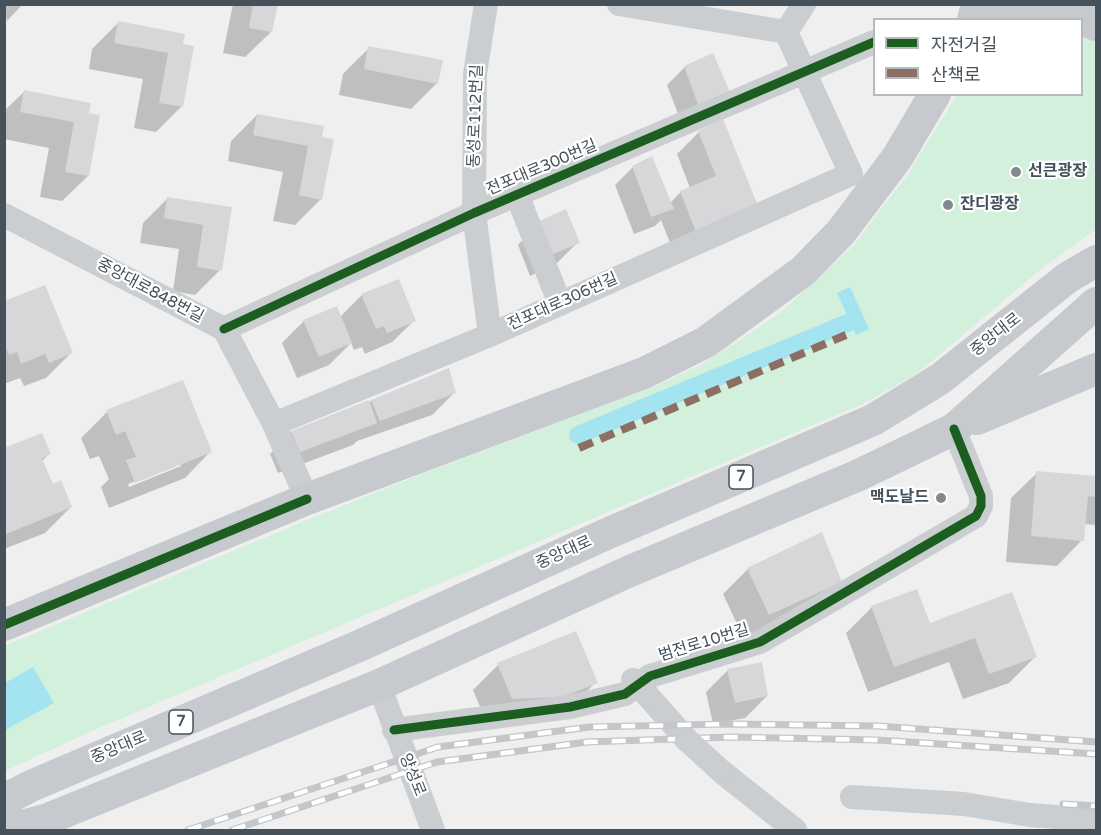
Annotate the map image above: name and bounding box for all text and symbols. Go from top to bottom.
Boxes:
legend [873,18,1083,96]
text: 자전거길 [931,34,997,56]
street label: 동성로112번길 [465,64,487,168]
text: 산책로 [931,64,981,86]
street label: 전포대로300번길 [484,136,600,200]
place label: 선큰광장 [1028,162,1087,182]
marker: 선큰광장 [1009,165,1023,179]
place label: 잔디광장 [960,195,1019,215]
marker: 잔디광장 [941,198,955,212]
street label: 중앙대로848번길 [93,255,207,327]
street label: 전포대로306번길 [505,269,621,335]
street label: 중앙대로 [967,309,1025,361]
road number: 7 [729,465,753,489]
place label: 맥도날드 [870,488,929,508]
marker: 맥도날드 [934,491,948,505]
street label: 중앙대로 [533,532,595,574]
street label: 범전로10번길 [656,620,752,666]
road number: 7 [169,710,193,734]
street label: 중앙대로 [88,728,150,768]
street label: 양성로 [395,751,429,799]

